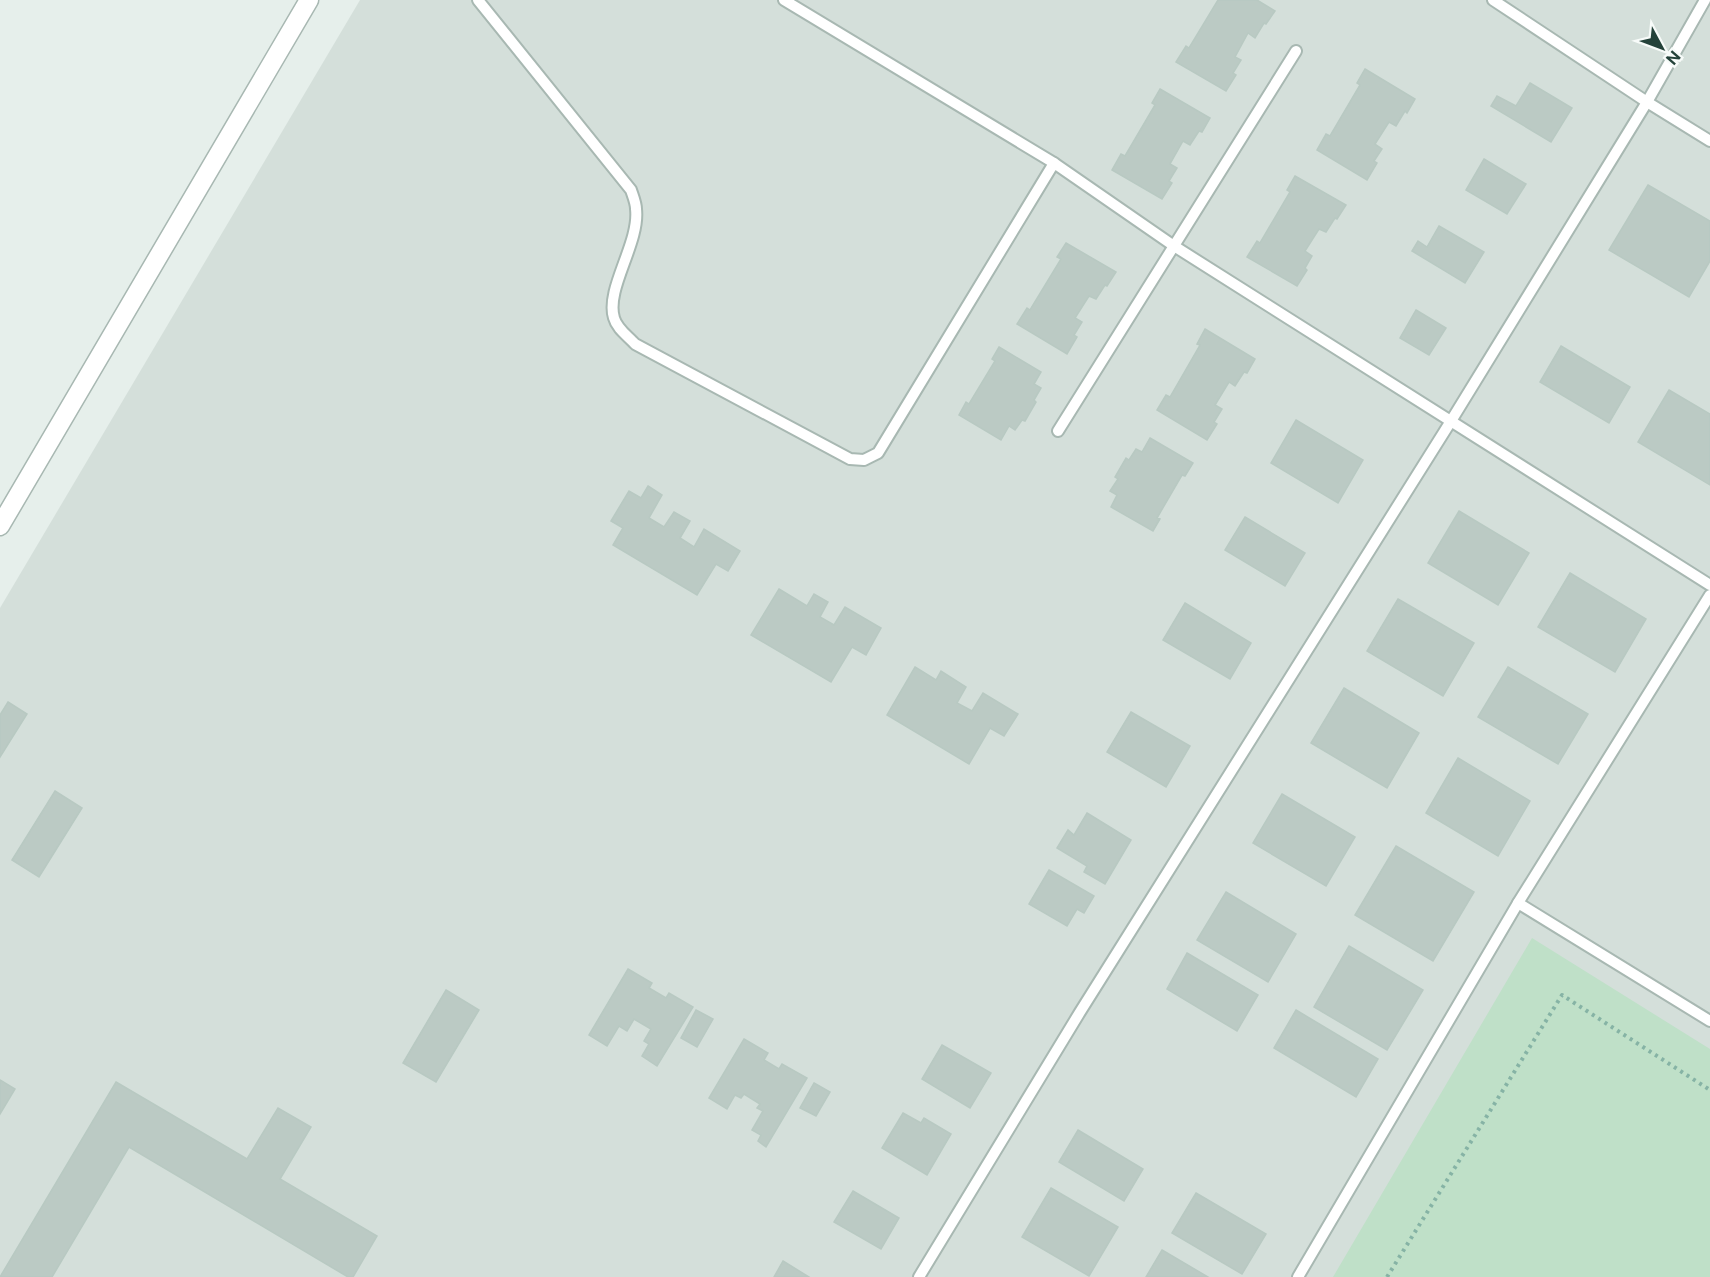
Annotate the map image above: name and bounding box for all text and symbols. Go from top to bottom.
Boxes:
north arrow [1632,18,1692,78]
text: N [1662,47,1684,68]

